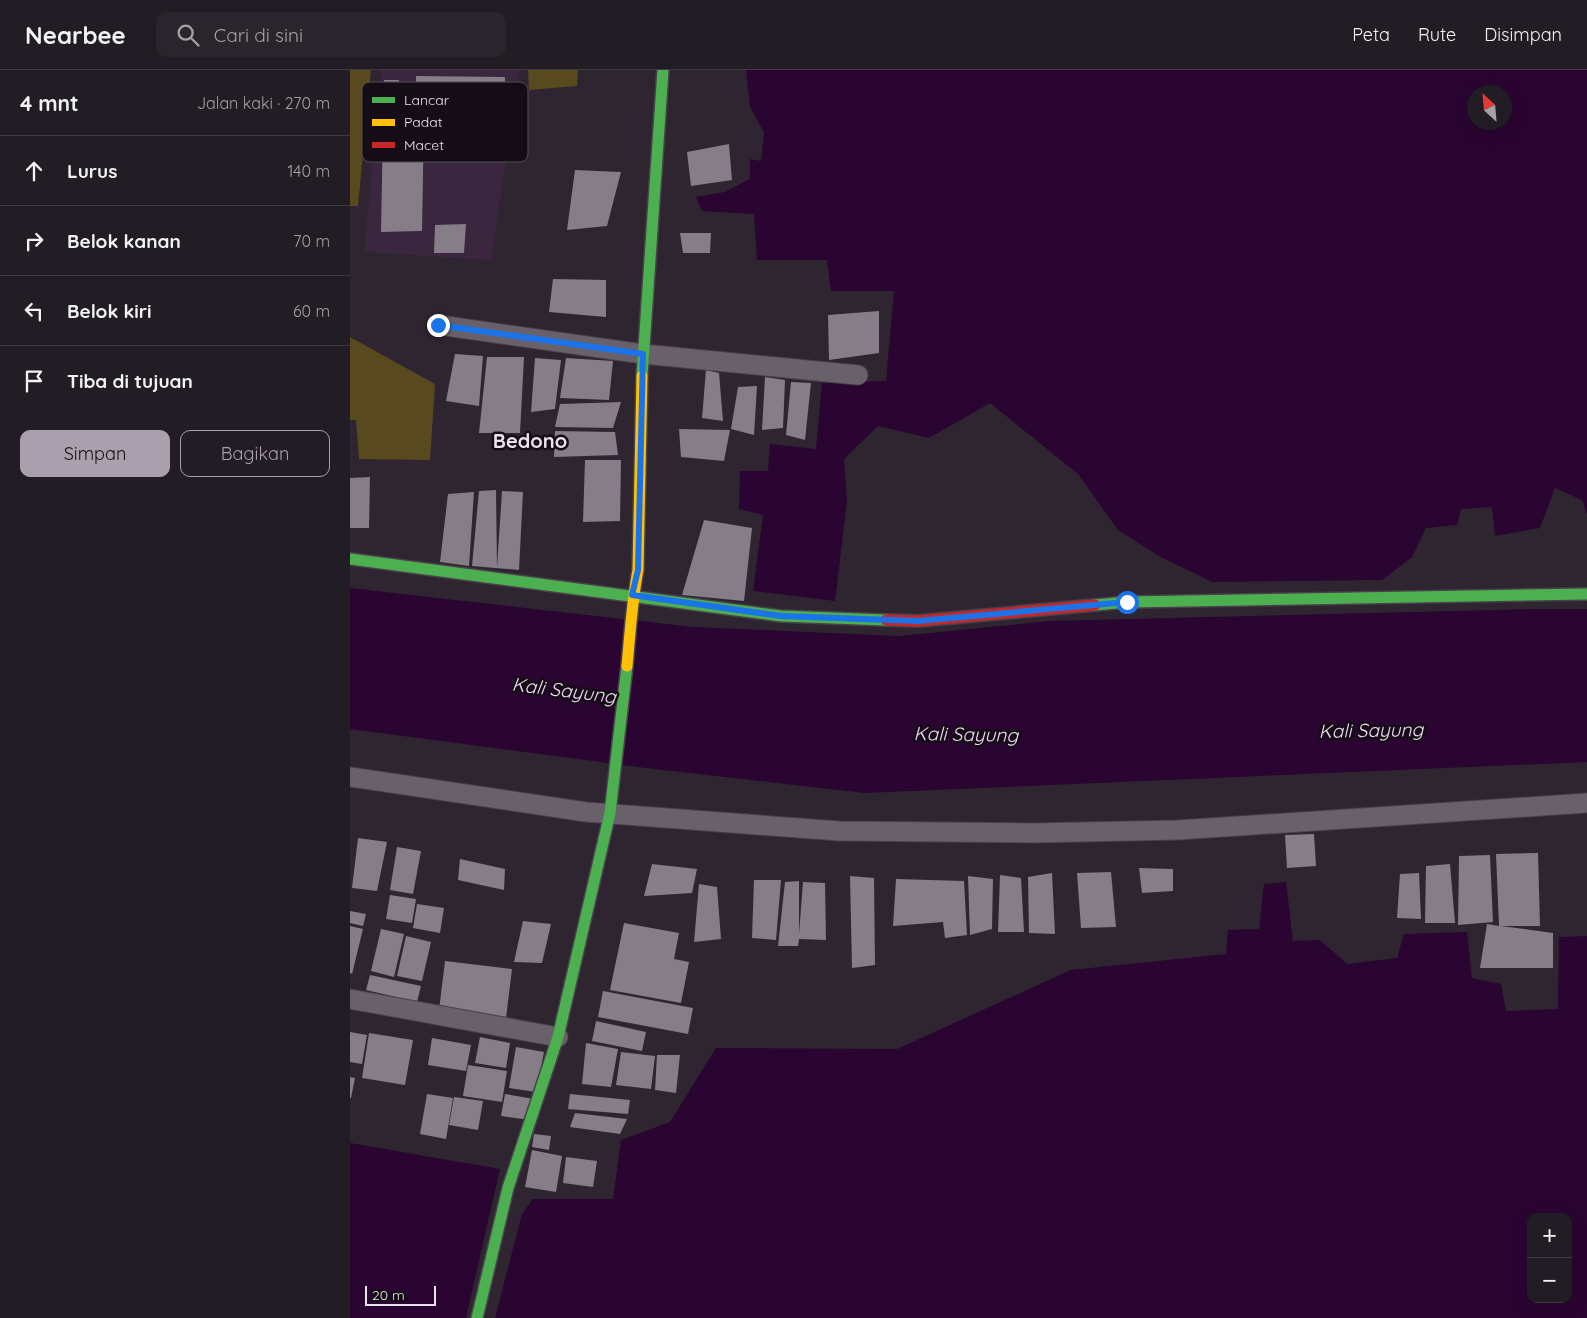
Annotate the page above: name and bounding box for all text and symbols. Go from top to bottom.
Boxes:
search box [156,12,506,57]
text: Nearbee [25,20,126,50]
icon: search [174,21,202,49]
text: Cari di sini [214,23,303,47]
text: Peta [1352,23,1390,46]
text: Rute [1418,23,1456,46]
text: Disimpan [1484,23,1562,46]
legend [362,82,528,162]
north arrow [1467,85,1512,130]
text: 4 mnt [20,90,79,116]
text: Lancar [404,91,450,109]
text: Jalan kaki · 270 m [197,93,330,113]
text: Padat [404,113,443,131]
text: Macet [404,136,444,154]
icon: ahead [20,157,48,185]
text: Lurus [67,159,117,183]
text: 140 m [287,161,330,181]
icon: right [20,227,48,255]
text: Belok kanan [67,229,181,253]
text: 70 m [293,231,330,251]
icon: left [20,297,48,325]
text: Belok kiri [67,299,152,323]
text: 60 m [293,301,330,321]
route end [427,314,450,337]
icon: arrive [20,367,48,395]
text: Tiba di tujuan [67,369,193,393]
district label: Bedono [493,428,567,453]
button: Simpan [20,430,170,477]
button: Bagikan [180,430,330,477]
route start [1116,591,1139,614]
water label: Kali Sayung [511,672,618,708]
water label: Kali Sayung [1318,717,1425,743]
water label: Kali Sayung [913,721,1020,747]
map controls [1527,1213,1572,1303]
button: + [1527,1213,1572,1258]
button: − [1527,1258,1572,1303]
scale bar [365,1283,436,1306]
text: 20 m [372,1286,405,1304]

